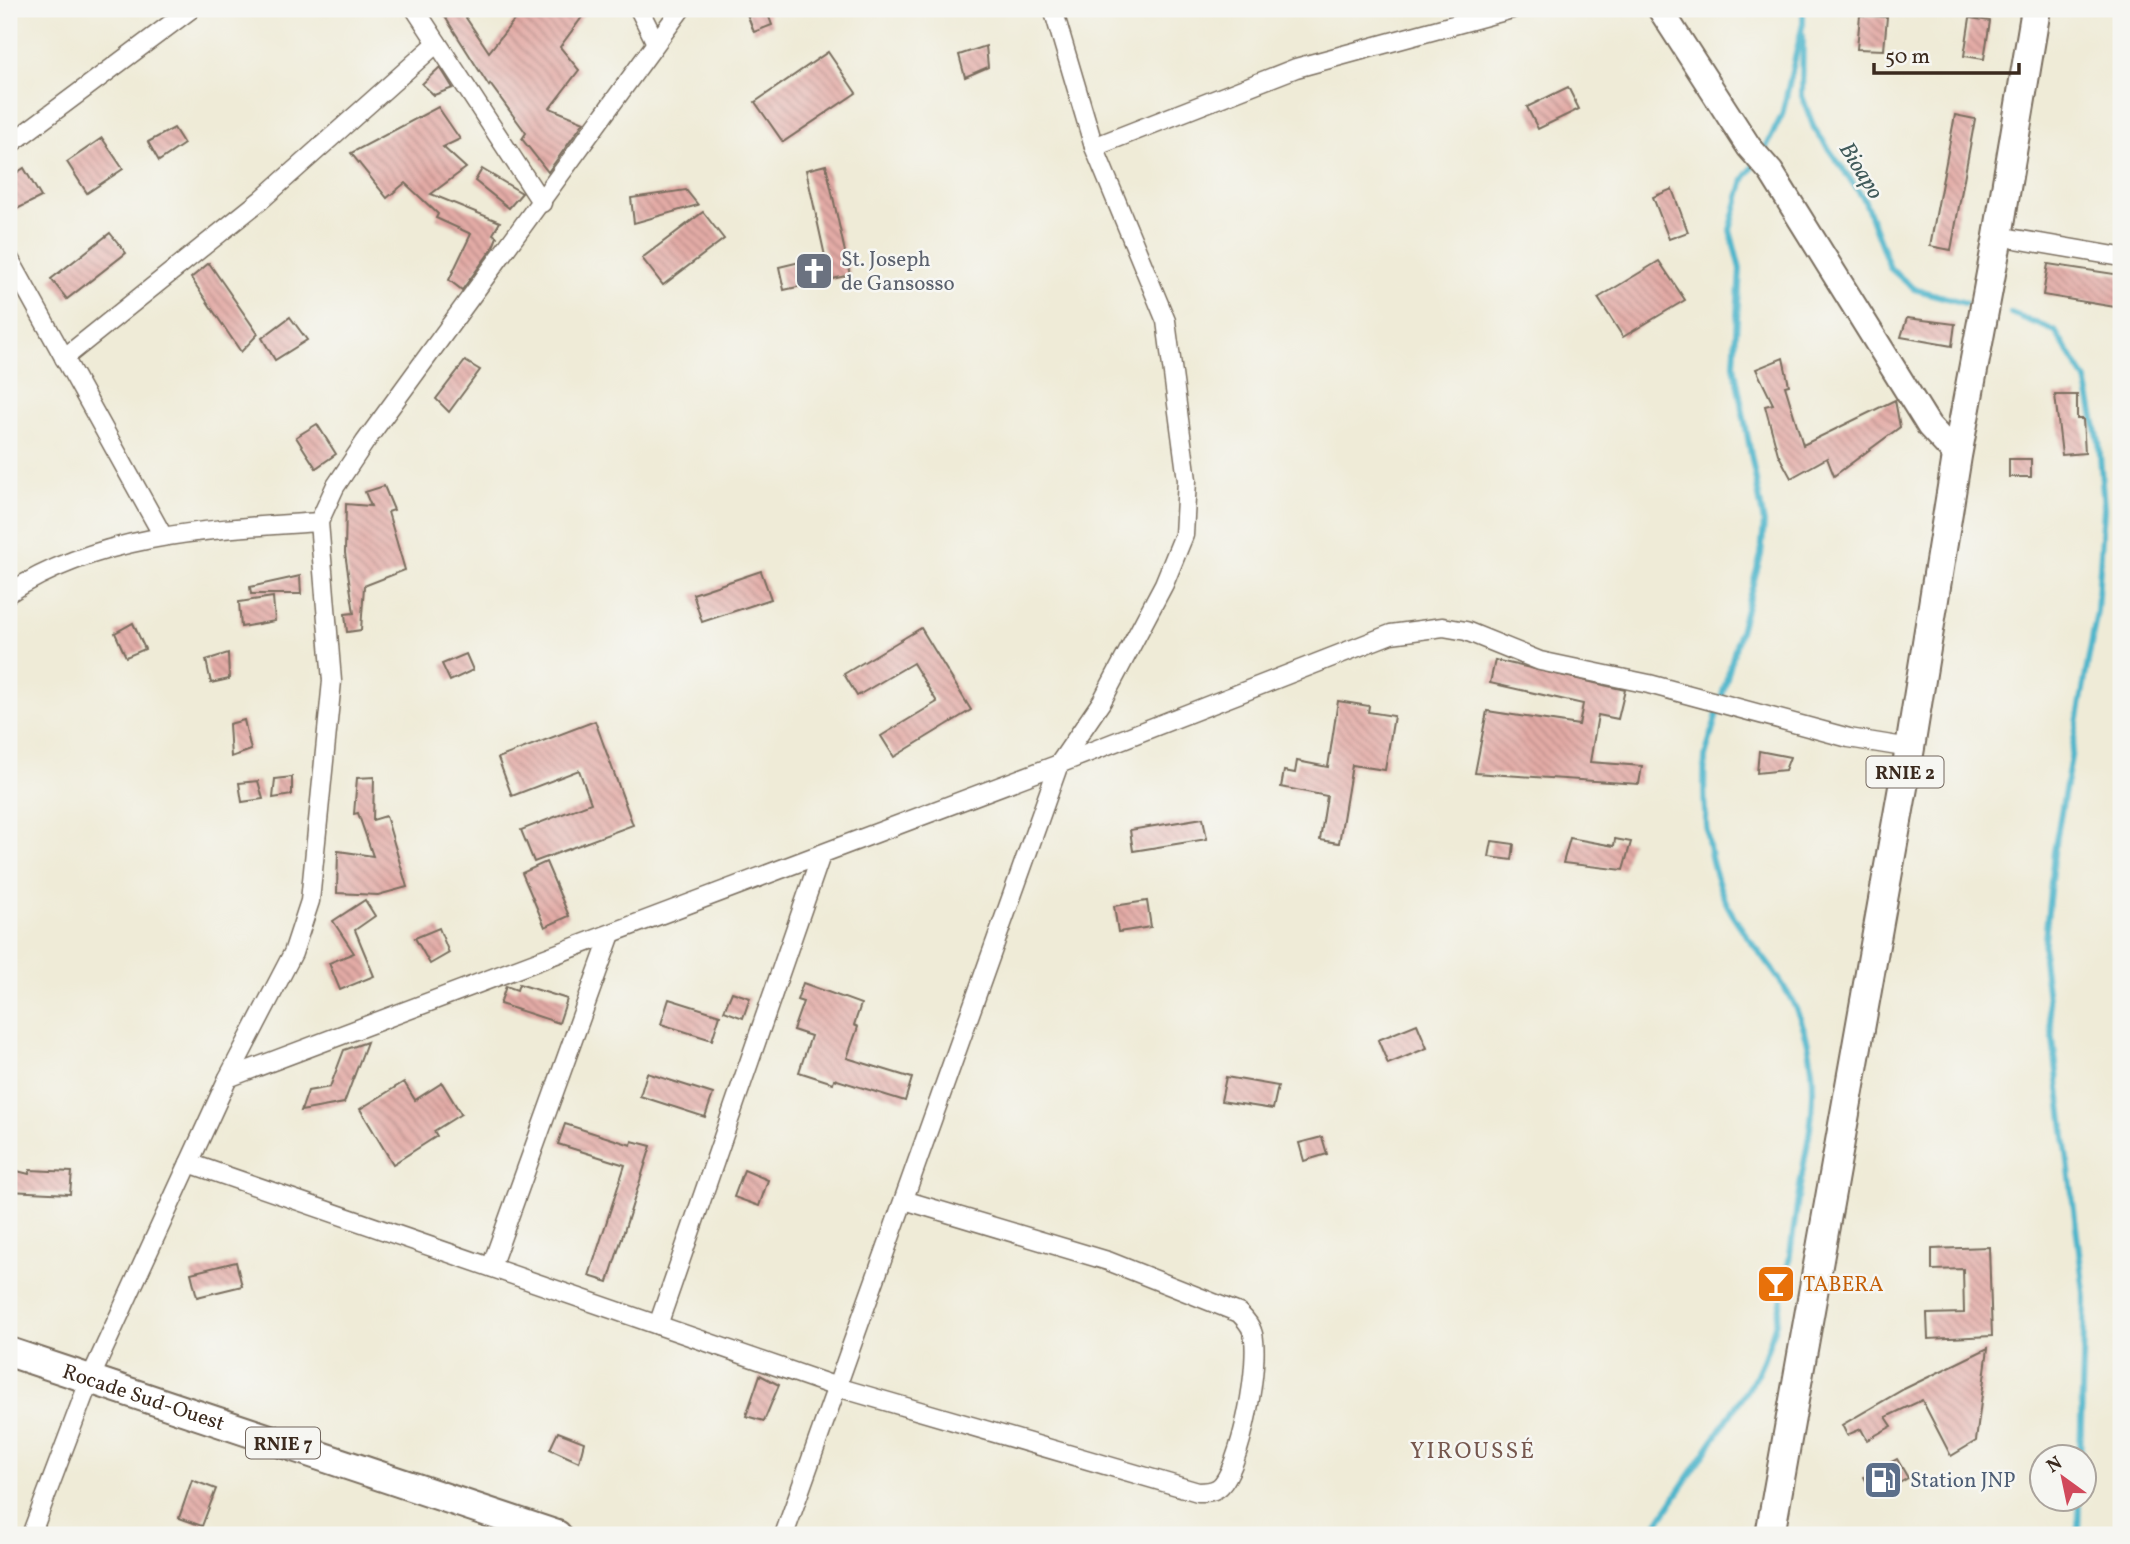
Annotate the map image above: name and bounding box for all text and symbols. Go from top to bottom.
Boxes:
scale bar [1874,32,2020,76]
text: 50 m [1885,43,1930,72]
water label: Bioapo [1830,136,1891,206]
place label: St. Joseph de Gansosso [841,246,955,299]
church icon: St. Joseph de Gansosso [793,250,835,292]
road number: RNIE 2 [1867,757,1944,788]
bar icon: TABERA [1755,1263,1797,1305]
place label: TABERA [1803,1271,1884,1300]
street label: Rocade Sud-Ouest [58,1358,228,1439]
road number: RNIE 7 [246,1428,320,1458]
district label: YIROUSSÉ [1410,1436,1536,1468]
north arrow [2028,1442,2098,1512]
text: N [2042,1451,2068,1480]
fuel station icon: Station JNP [1862,1459,1904,1501]
place label: Station JNP [1910,1467,2015,1496]

